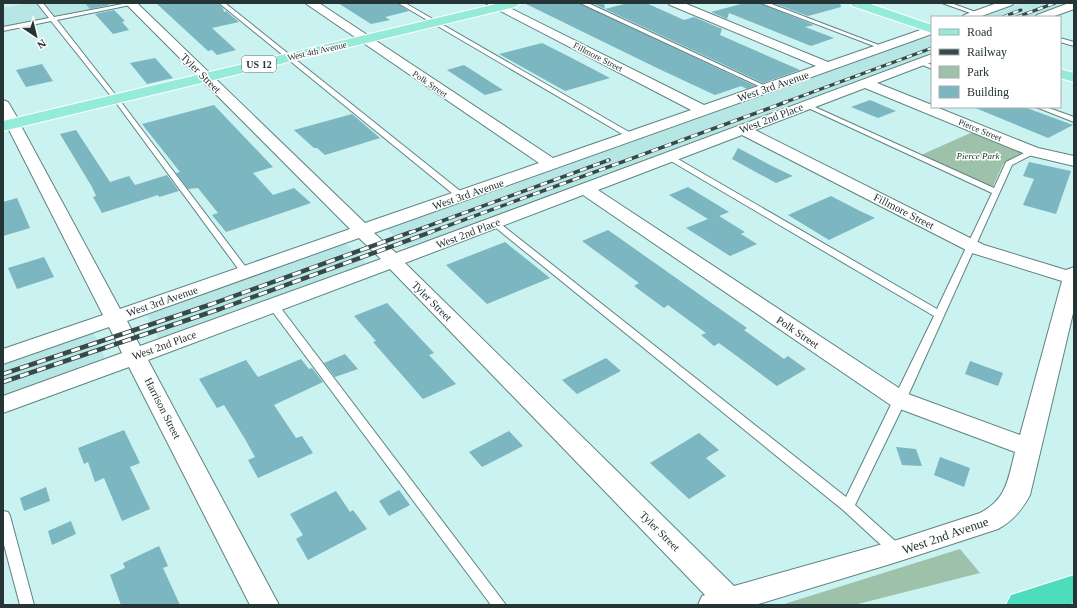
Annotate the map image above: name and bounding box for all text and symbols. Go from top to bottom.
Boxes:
north arrow [16,16,56,56]
legend [931,16,1061,108]
text: Road [967,25,992,39]
text: N [35,37,48,51]
street label: West 4th Avenue [286,39,348,63]
street label: Fillmore Street [572,40,625,74]
text: Railway [967,45,1007,59]
street label: Tyler Street [179,51,223,95]
road number: US 12 [242,56,276,72]
text: Park [967,65,989,79]
street label: West 3rd Avenue [736,68,810,104]
street label: Polk Street [411,69,450,100]
text: Building [967,85,1009,99]
street label: West 2nd Place [737,100,805,136]
street label: Pierce Street [957,117,1004,143]
park label: Pierce Park [956,151,1000,161]
street label: West 3rd Avenue [431,176,505,212]
street label: Fillmore Street [872,191,936,231]
street label: West 2nd Place [434,215,502,251]
street label: Tyler Street [410,279,454,323]
street label: West 3rd Avenue [125,283,199,319]
street label: Polk Street [775,313,821,351]
street label: West 2nd Place [130,328,198,362]
street label: Harrison Street [142,375,184,441]
street label: Tyler Street [638,509,682,553]
street label: West 2nd Avenue [900,514,991,557]

